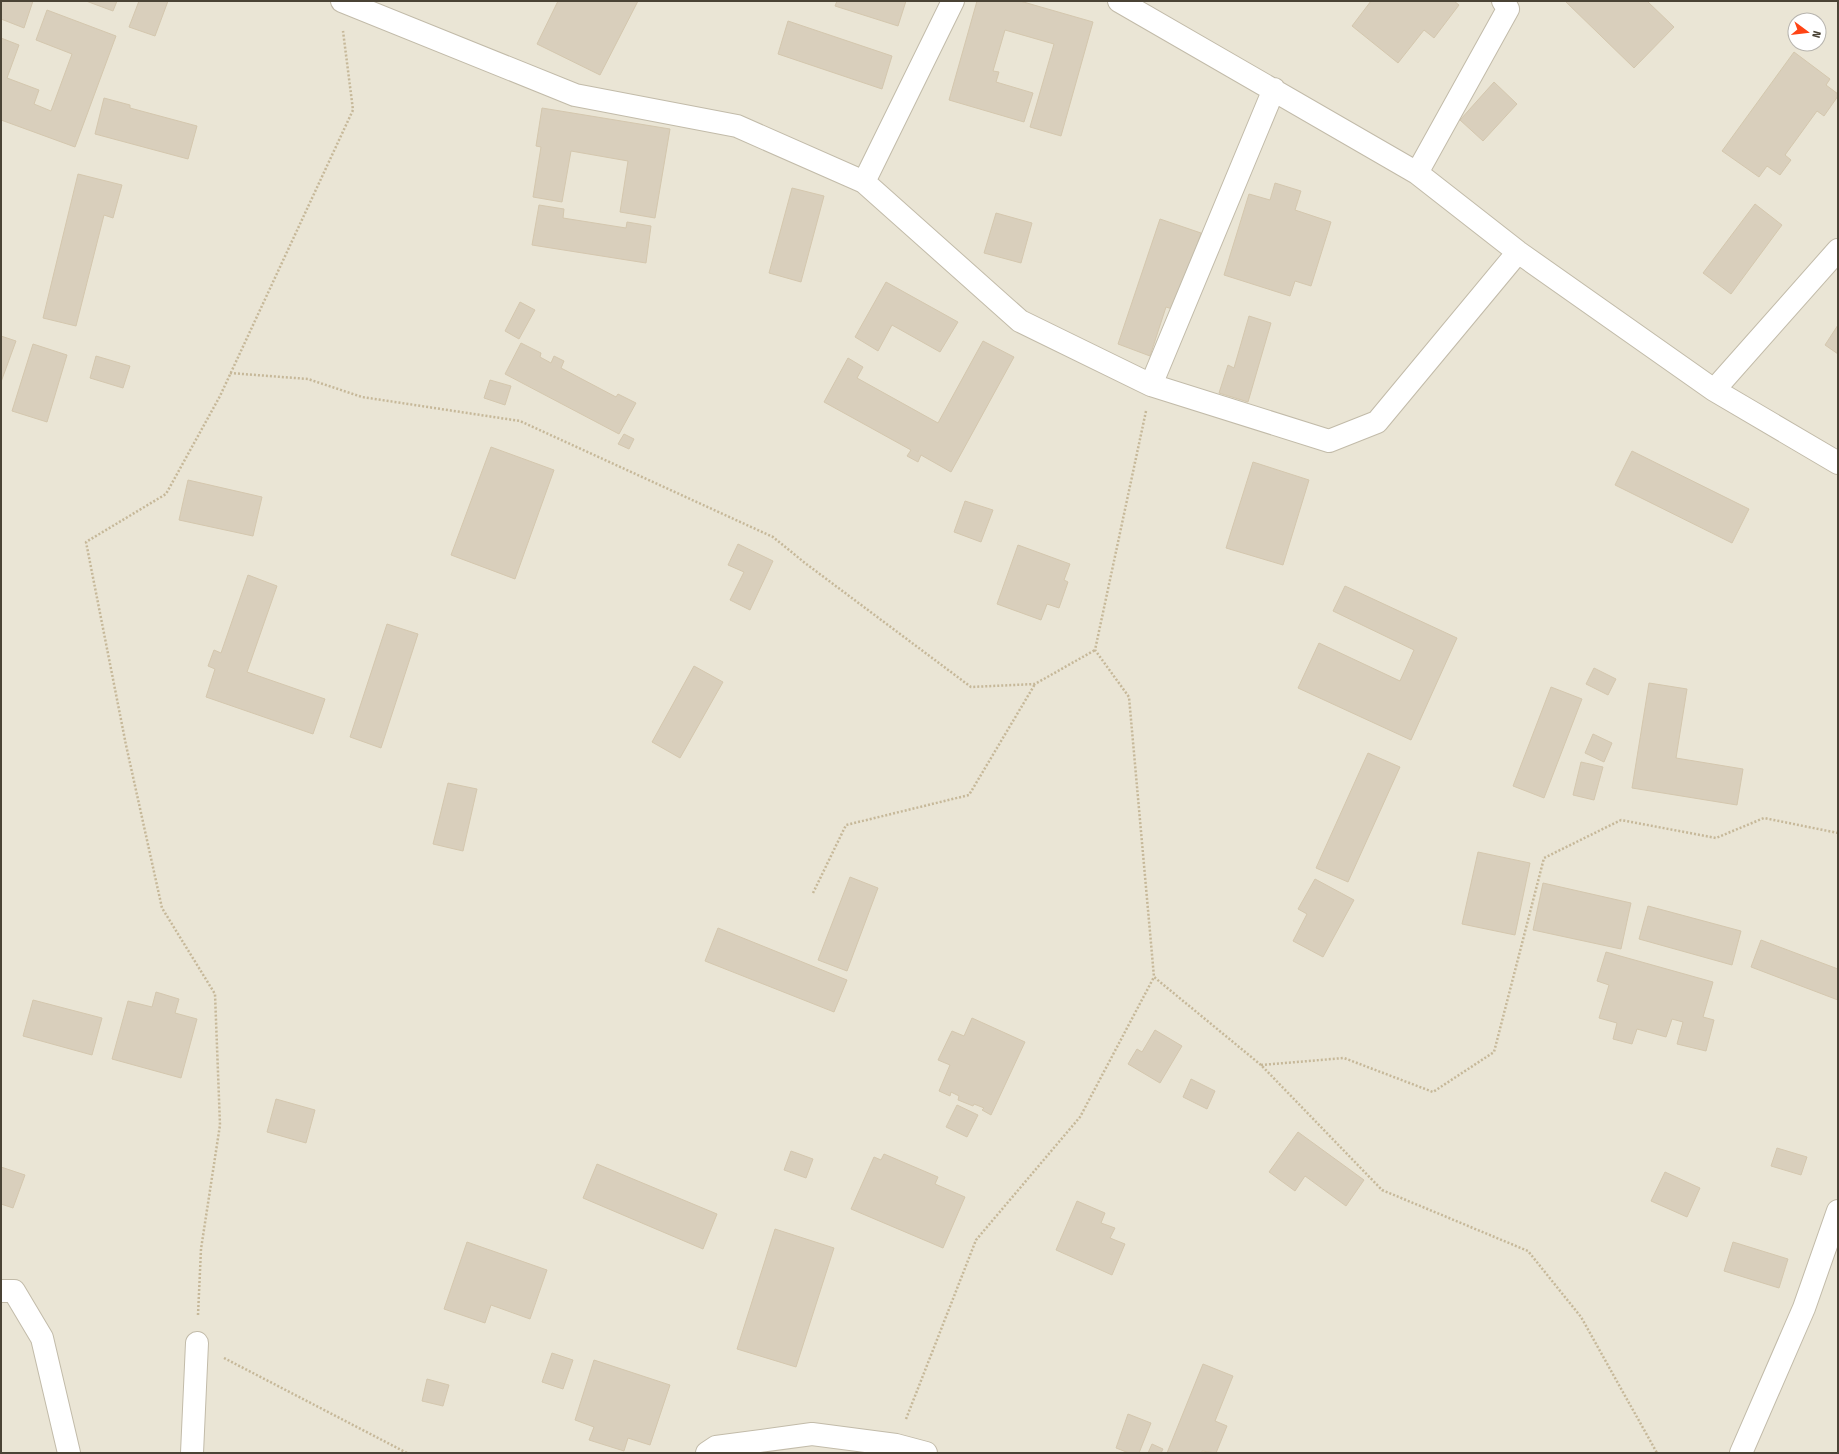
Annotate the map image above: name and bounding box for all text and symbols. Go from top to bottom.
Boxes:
north arrow [1787,12,1827,52]
text: N [1809,30,1823,39]

